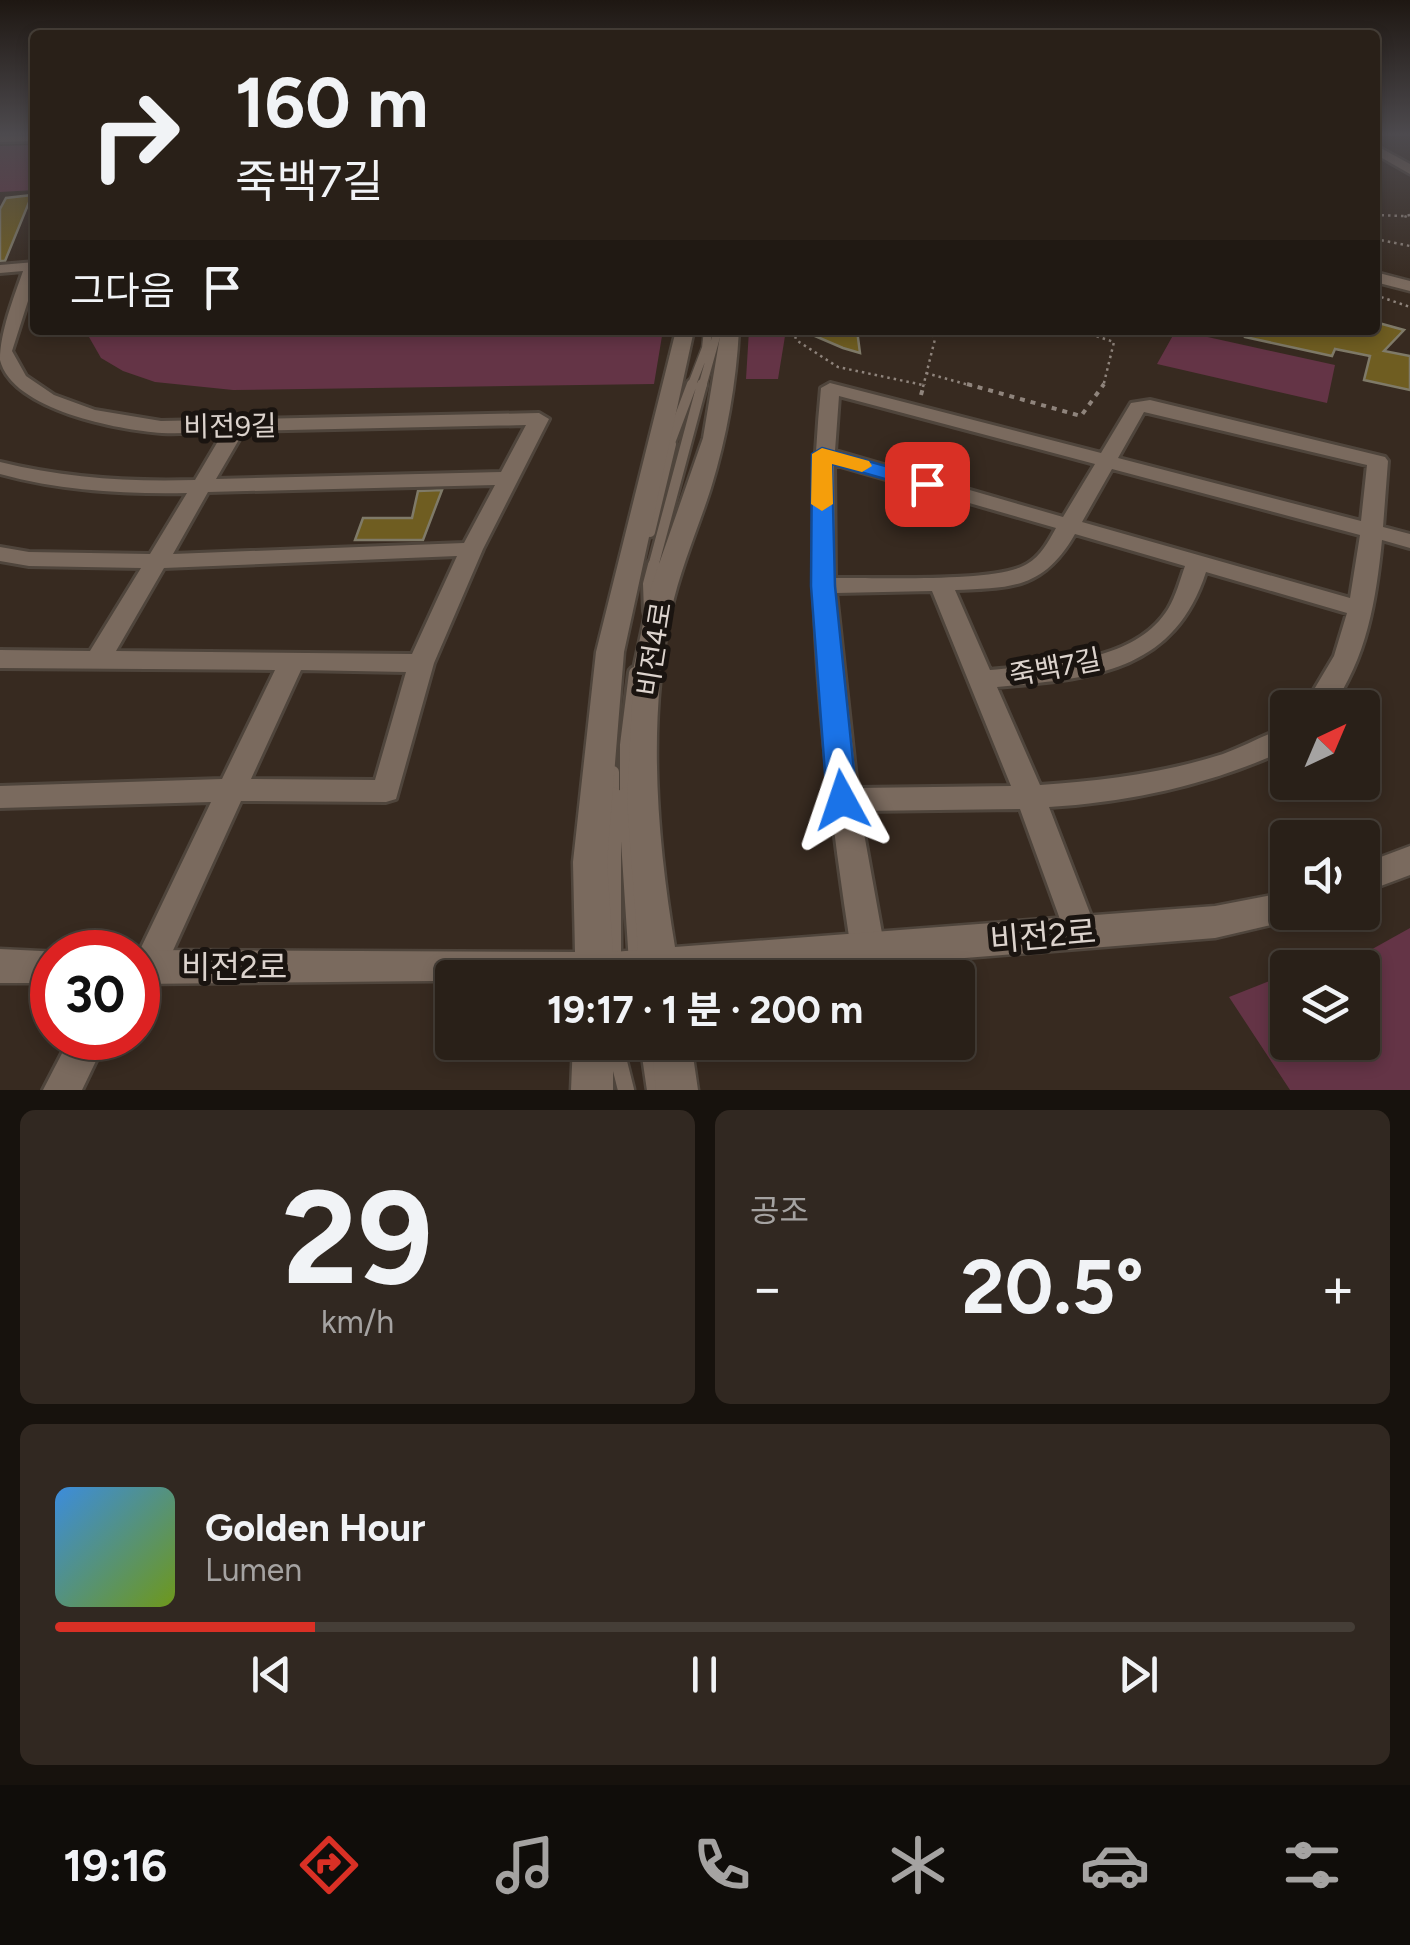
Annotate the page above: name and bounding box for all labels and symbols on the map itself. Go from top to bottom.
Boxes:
street label: 비전9길 [183,408,277,444]
pin [885,442,970,527]
street label: 비전4로 [630,600,678,698]
street label: 죽백7길 [1006,642,1104,692]
north arrow [1270,690,1380,800]
position arrow [790,748,894,852]
street label: 비전2로 [988,912,1098,960]
speed limit sign: 30 [30,930,160,1060]
street label: 비전2로 [181,948,287,986]

